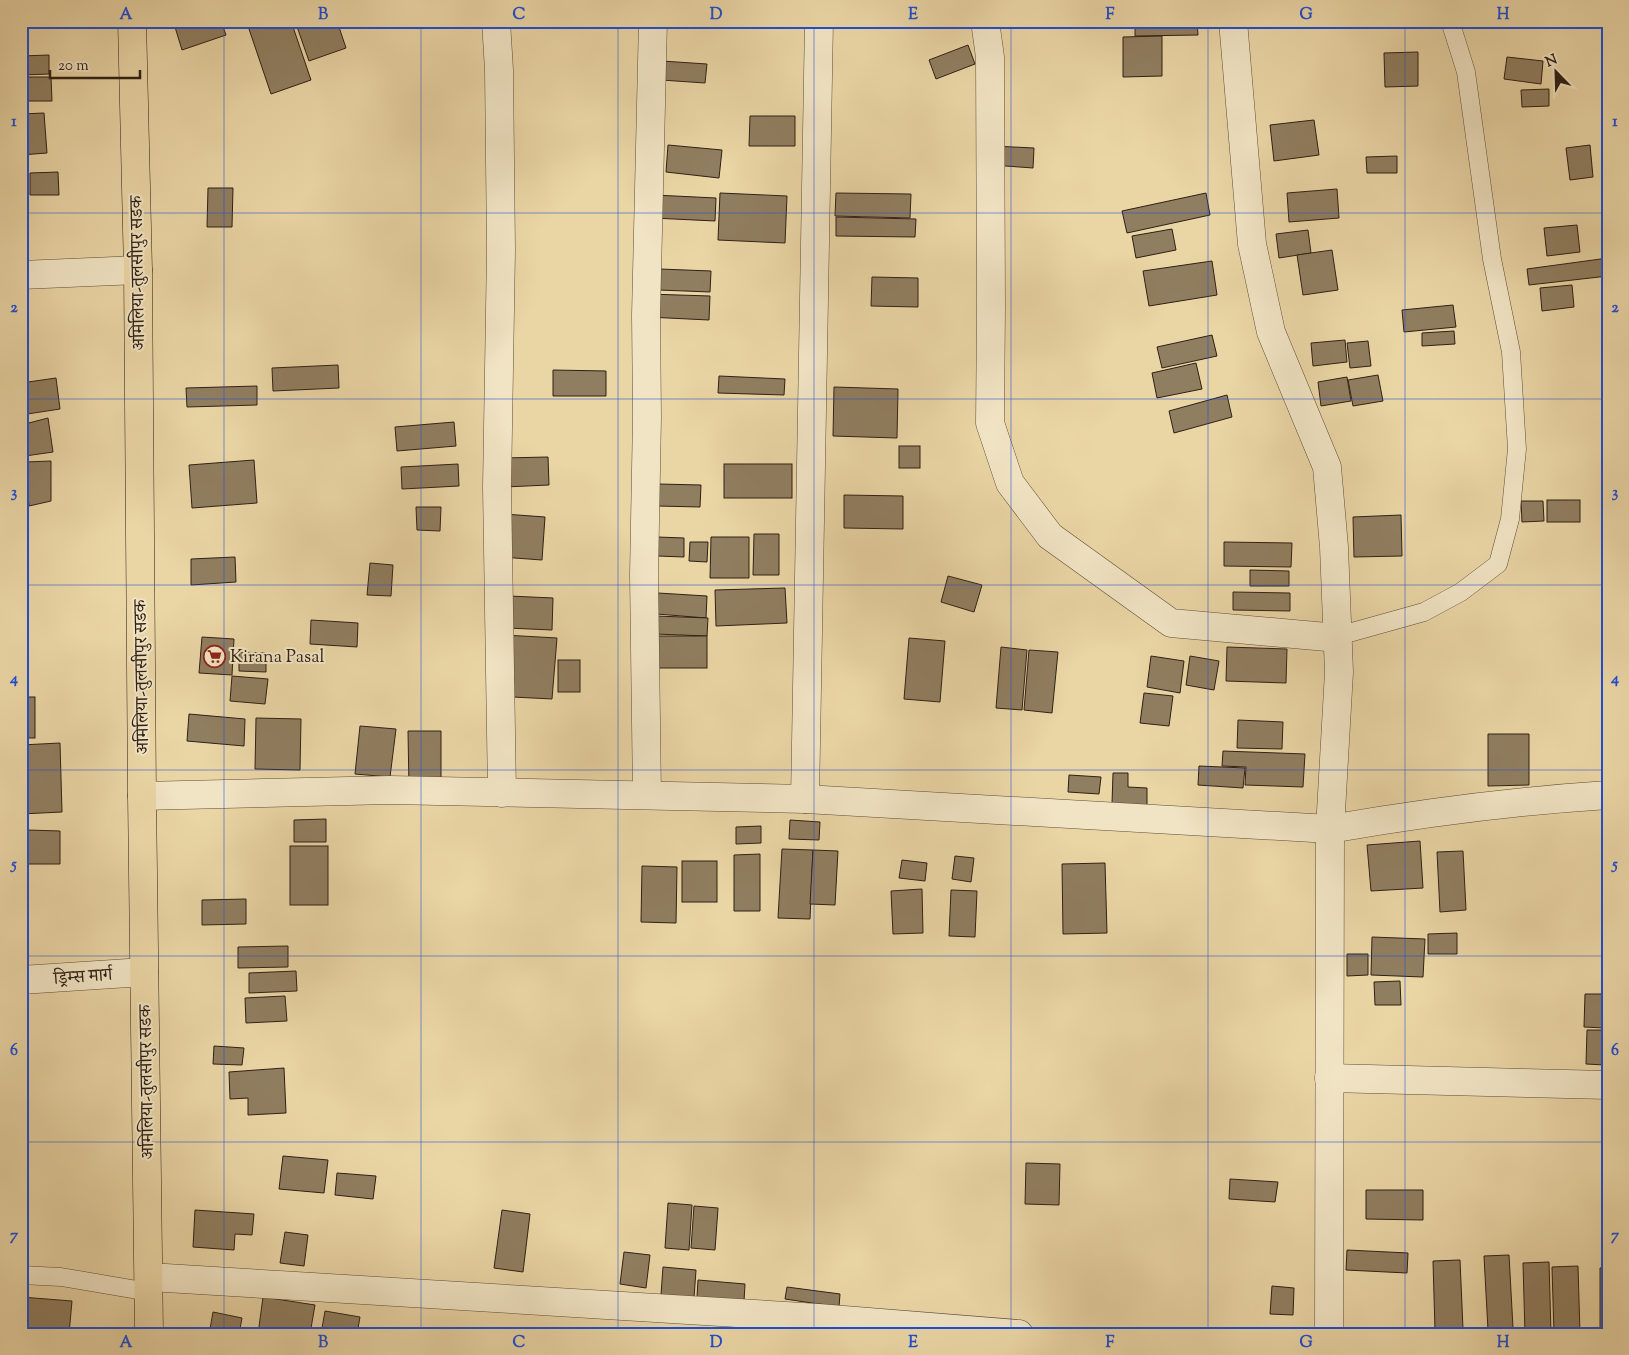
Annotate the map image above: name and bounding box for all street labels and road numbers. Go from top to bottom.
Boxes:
street label: अमिलिया-तुलसीपुर सडक [125,194,153,351]
street label: अमिलिया-तुलसीपुर सडक [129,598,157,755]
street label: ड्रिम्स मार्ग [52,963,115,993]
street label: अमिलिया-तुलसीपुर सडक [134,1003,162,1160]

